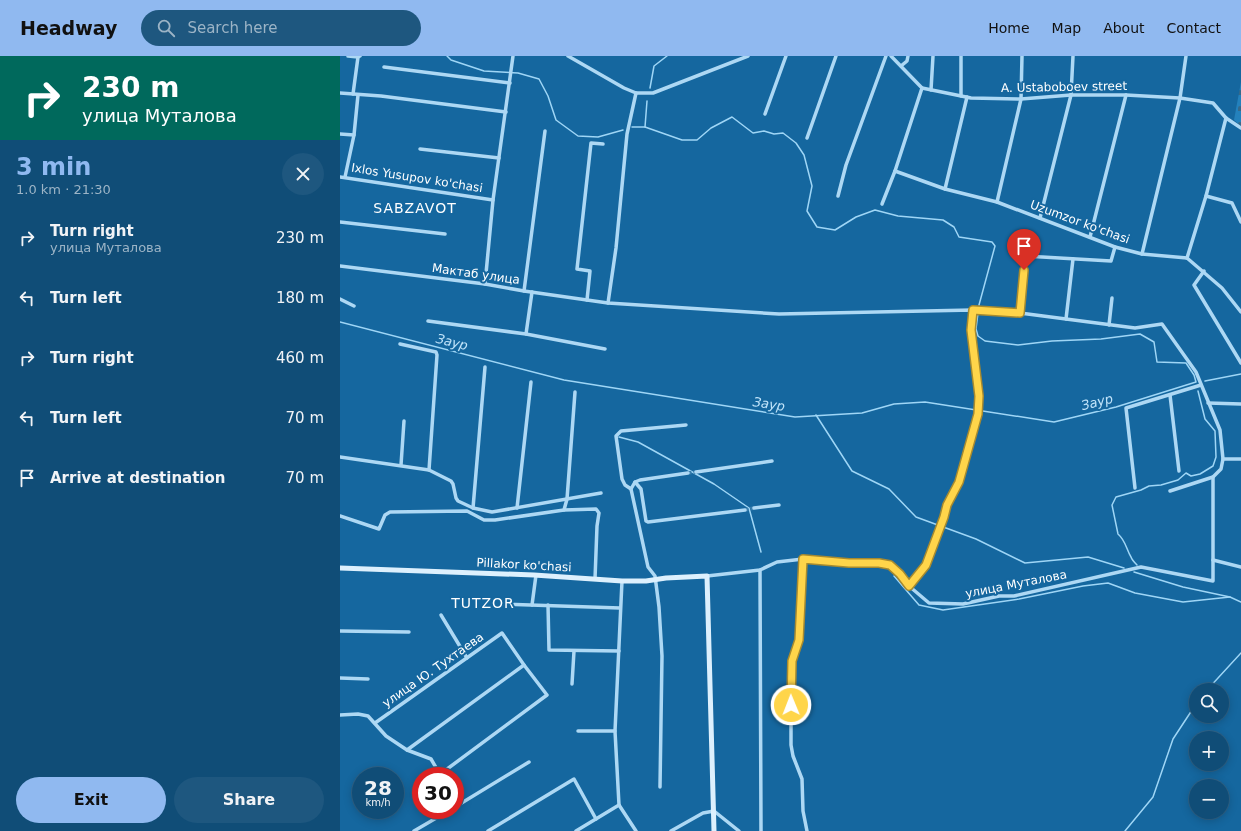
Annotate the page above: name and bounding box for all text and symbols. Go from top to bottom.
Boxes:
search box [141,10,421,46]
text: Headway [20,17,117,39]
icon: search [155,17,177,39]
text: Search here [187,19,278,37]
text: Home [988,20,1030,36]
text: Map [1052,20,1081,36]
text: About [1103,20,1145,36]
text: Contact [1167,20,1221,36]
text: 230 m [82,71,179,104]
icon: right [16,72,68,124]
street label: A. Ustaboboev street [1001,79,1127,95]
text: улица Муталова [82,105,237,126]
text: 3 min [16,153,91,181]
button: close [282,153,324,195]
street label: Ixlos Yusupov ko'chasi [350,161,484,195]
text: 1.0 km · 21:30 [16,182,111,197]
street label: Uzumzor ko'chasi [1028,197,1132,247]
district label: SABZAVOT [373,200,457,216]
text: Turn right [50,222,134,240]
icon: right [16,227,38,249]
text: 230 m [276,229,324,247]
pin [1007,229,1041,270]
icon: arrive [1013,235,1035,257]
text: улица Муталова [50,240,162,255]
street label: Мактаб улица [431,261,521,287]
icon: left [16,287,38,309]
text: Turn left [50,289,122,307]
text: 180 m [276,289,324,307]
water label: Заур [435,331,469,353]
icon: right [16,347,38,369]
text: Turn right [50,349,134,367]
text: 460 m [276,349,324,367]
water label: Заур [1080,391,1114,413]
water label: Заур [752,394,786,414]
icon: left [16,407,38,429]
text: Turn left [50,409,122,427]
text: 70 m [286,409,324,427]
icon: arrive [16,467,38,489]
text: Arrive at destination [50,469,225,487]
text: 70 m [286,469,324,487]
street label: Pillakor ko'chasi [476,556,572,574]
street label: улица Муталова [964,567,1068,601]
district label: TUTZOR [450,595,515,611]
street label: улица Ю. Тухтаева [380,630,486,710]
map controls [1189,683,1229,819]
button: search [1189,683,1229,723]
position arrow [770,684,812,726]
button: + [1189,731,1229,771]
speed limit sign: 30 [412,767,464,819]
text: 28 [364,776,392,800]
button: Exit [16,777,166,823]
button: Share [174,777,324,823]
button: − [1189,779,1229,819]
text: km/h [365,797,391,808]

